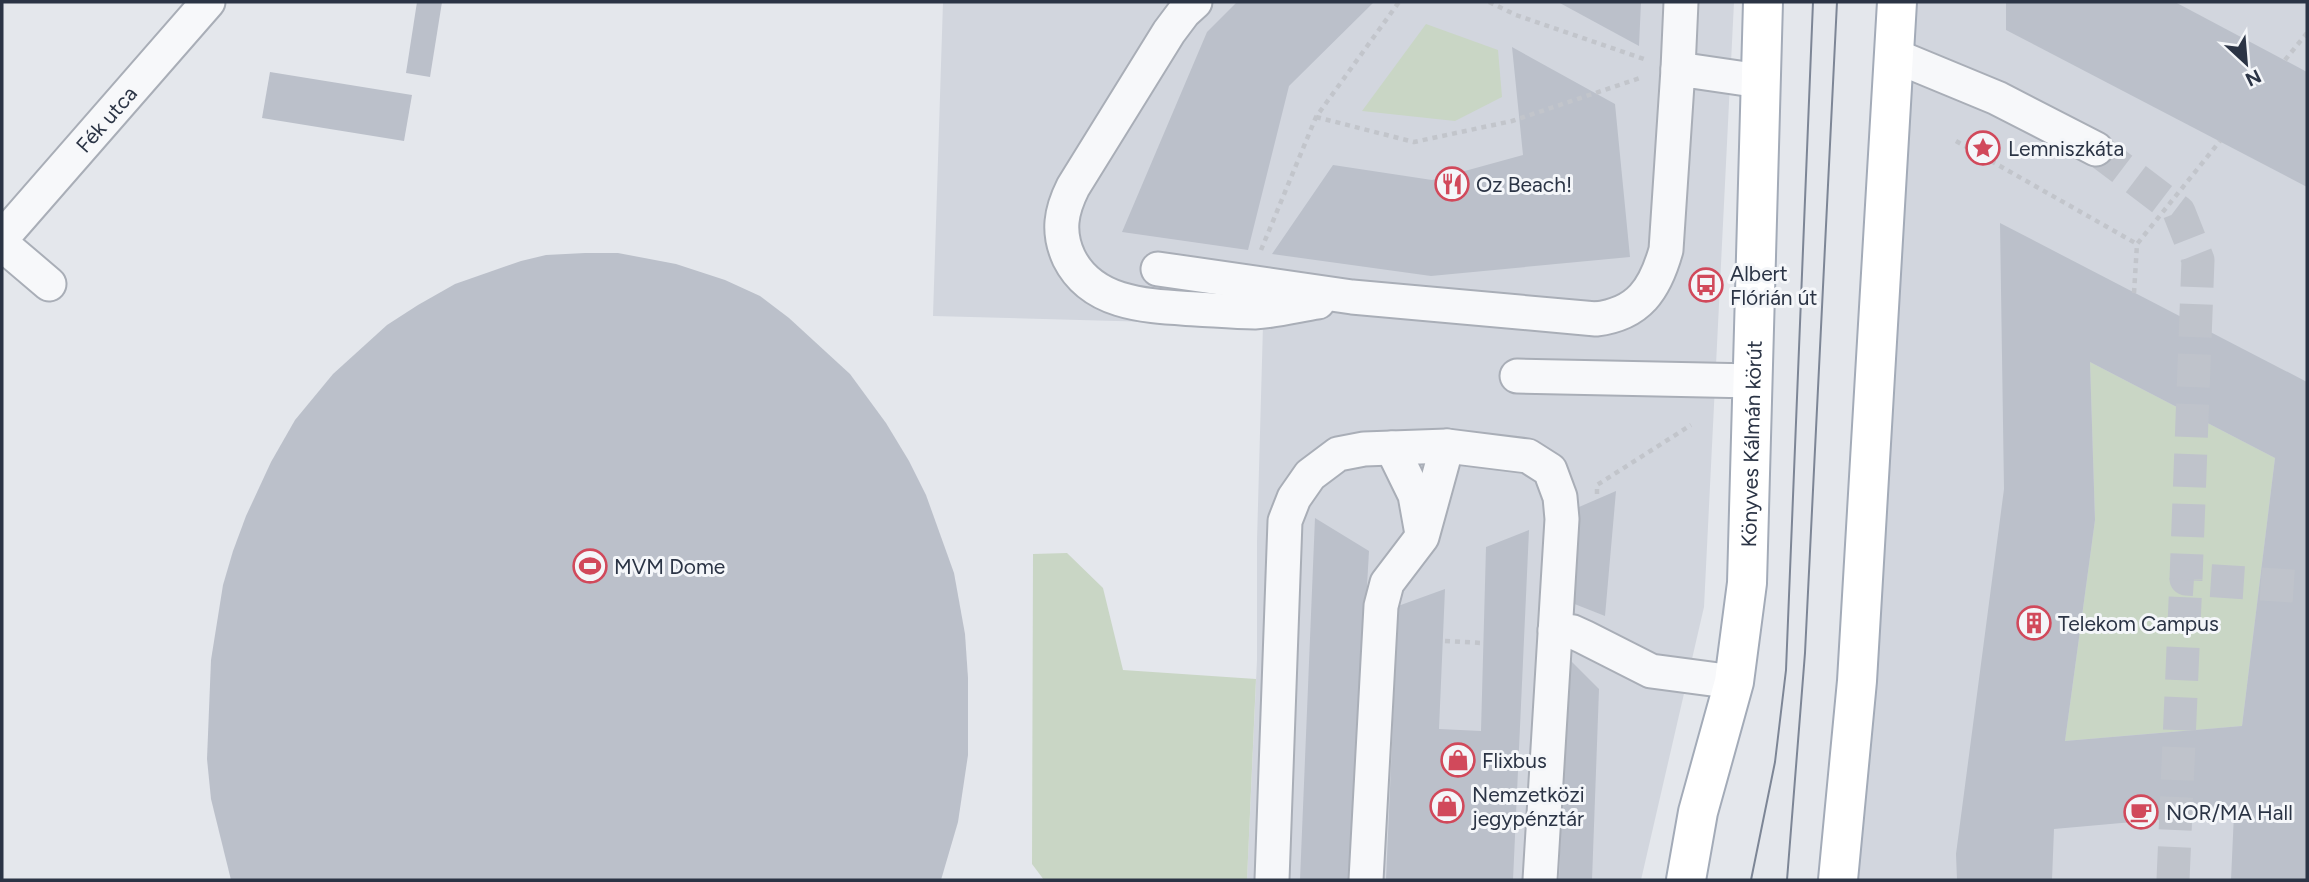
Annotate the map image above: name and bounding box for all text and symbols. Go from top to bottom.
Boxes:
north arrow [2211,28,2281,98]
text: N [2242,64,2265,91]
street label: Fék utca [70,81,142,157]
place icon: Lemniszkáta [1964,129,2002,167]
place label: Lemniszkáta [2008,136,2124,161]
restaurant icon: Oz Beach! [1433,165,1471,203]
place label: Oz Beach! [1476,172,1572,197]
place label: Albert Flórián út [1730,261,1817,310]
bus stop icon: Albert Flórián út [1687,266,1725,304]
street label: Könyves Kálmán körút [1735,340,1766,548]
sports icon: MVM Dome [571,547,609,585]
place label: MVM Dome [614,554,725,579]
building icon: Telekom Campus [2015,604,2053,642]
place label: Telekom Campus [2058,611,2219,636]
shop icon: Flixbus [1439,741,1477,779]
place label: Flixbus [1482,748,1547,773]
place label: Nemzetközi jegypénztár [1470,782,1585,831]
shop icon: Nemzetközi jegypénztár [1428,787,1466,825]
cafe icon: NOR/MA Hall [2122,793,2160,831]
place label: NOR/MA Hall [2166,800,2293,825]

